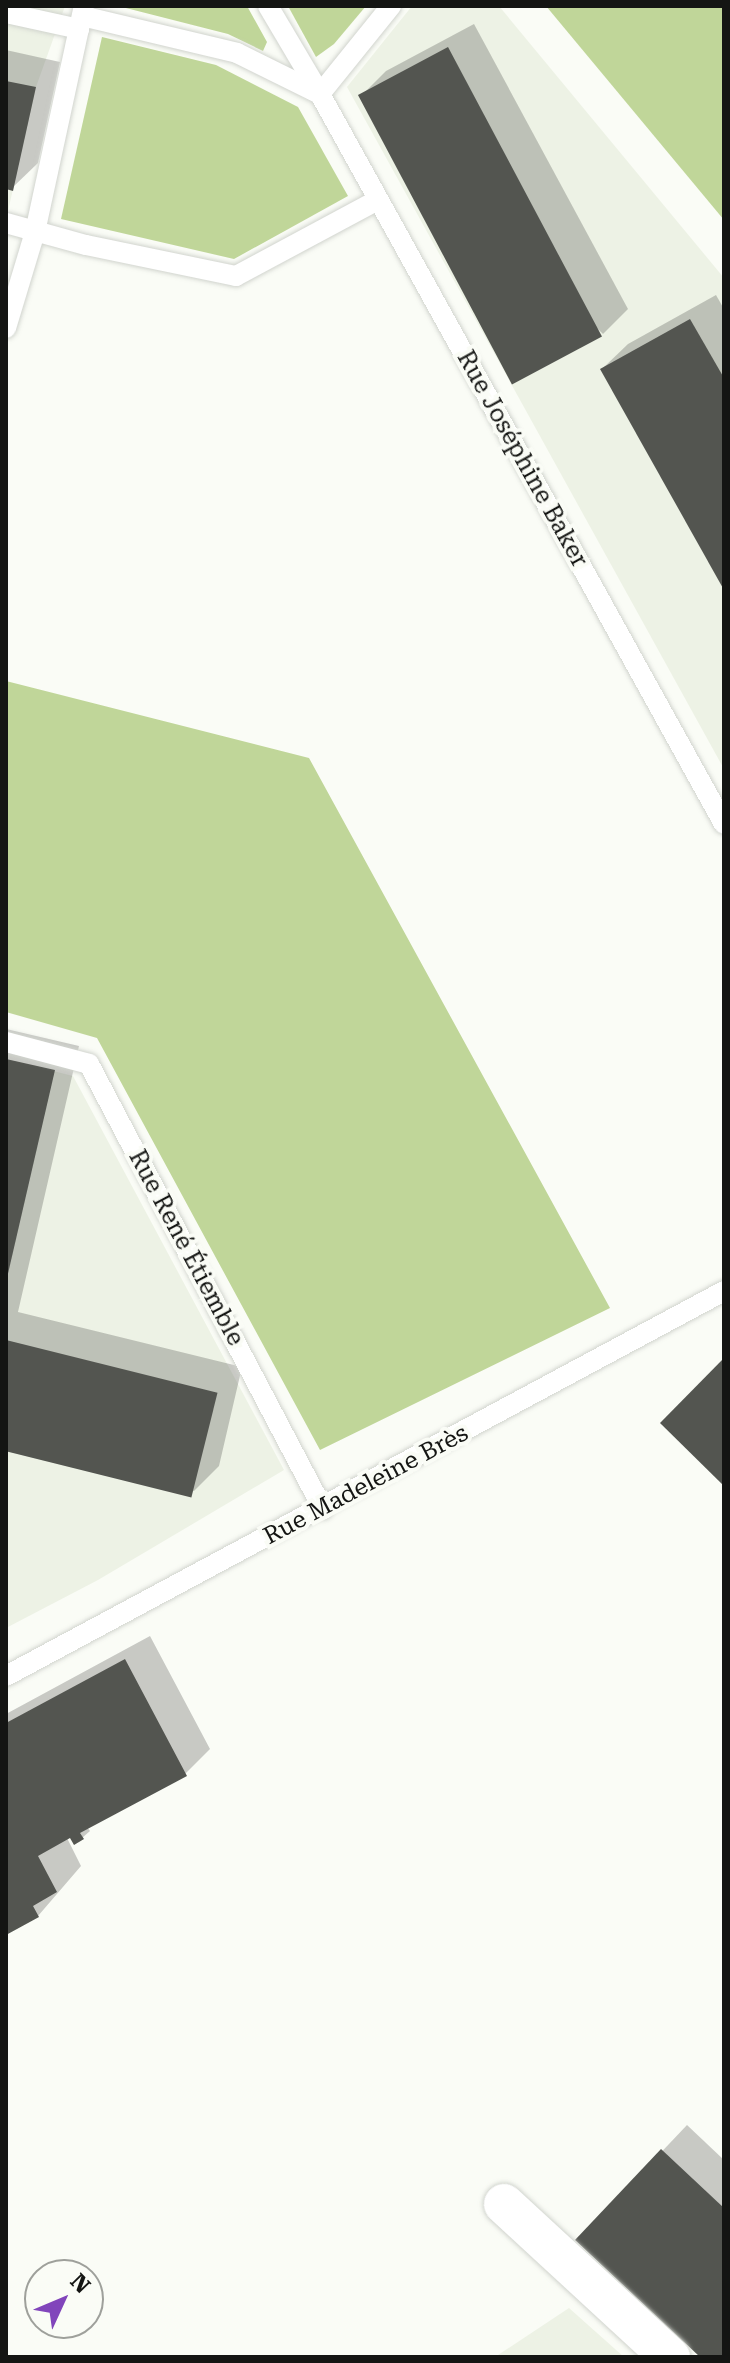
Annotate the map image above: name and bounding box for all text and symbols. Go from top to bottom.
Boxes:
street label: Rue Joséphine Baker [451,346,593,572]
street label: Rue René Étiemble [122,1145,250,1351]
street label: Rue Madeleine Brès [259,1419,473,1551]
north arrow [24,2259,104,2339]
text: N [65,2269,95,2298]

